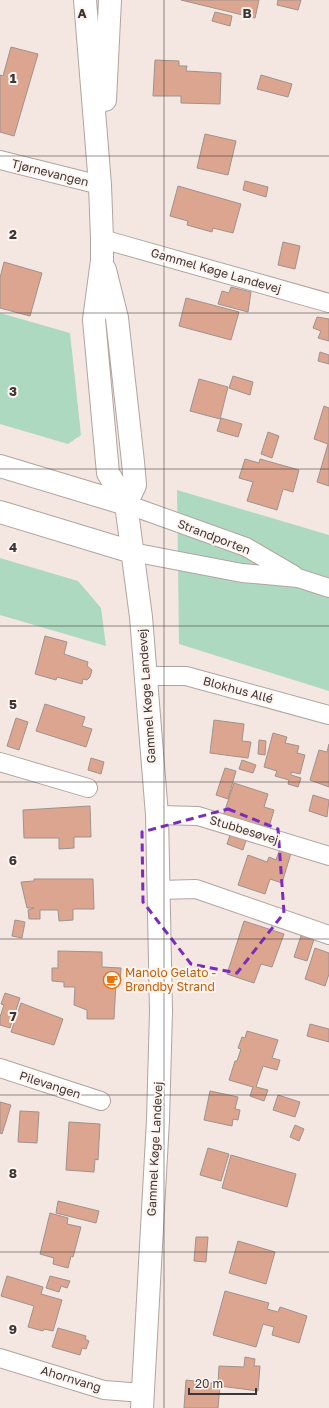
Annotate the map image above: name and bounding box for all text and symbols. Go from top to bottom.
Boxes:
text: A [77,5,87,21]
text: B [242,5,252,21]
text: 1 [10,70,17,86]
street label: Tjørnevangen [10,156,90,189]
text: 2 [9,226,17,242]
street label: Gammel Køge Landevej [149,245,283,296]
text: 3 [9,383,17,399]
street label: Strandporten [176,516,253,557]
text: 4 [9,539,17,555]
street label: Gammel Køge Landevej [134,628,159,764]
street label: Blokhus Allé [201,673,275,706]
text: 5 [9,696,17,712]
street label: Stubbesøvej [208,812,280,847]
text: 6 [9,852,17,868]
place label: Manolo Gelato - Brøndby Strand [125,965,217,994]
cafe icon: Manolo Gelato - Brøndby Strand [102,970,122,990]
text: 7 [9,1008,17,1024]
street label: Pilevangen [18,1068,83,1102]
street label: Gammel Køge Landevej [143,1081,166,1217]
text: 8 [9,1165,17,1181]
text: 9 [9,1321,17,1337]
street label: Ahornvang [39,1362,103,1395]
scale bar [189,1370,256,1396]
text: 20 m [195,1376,223,1391]

